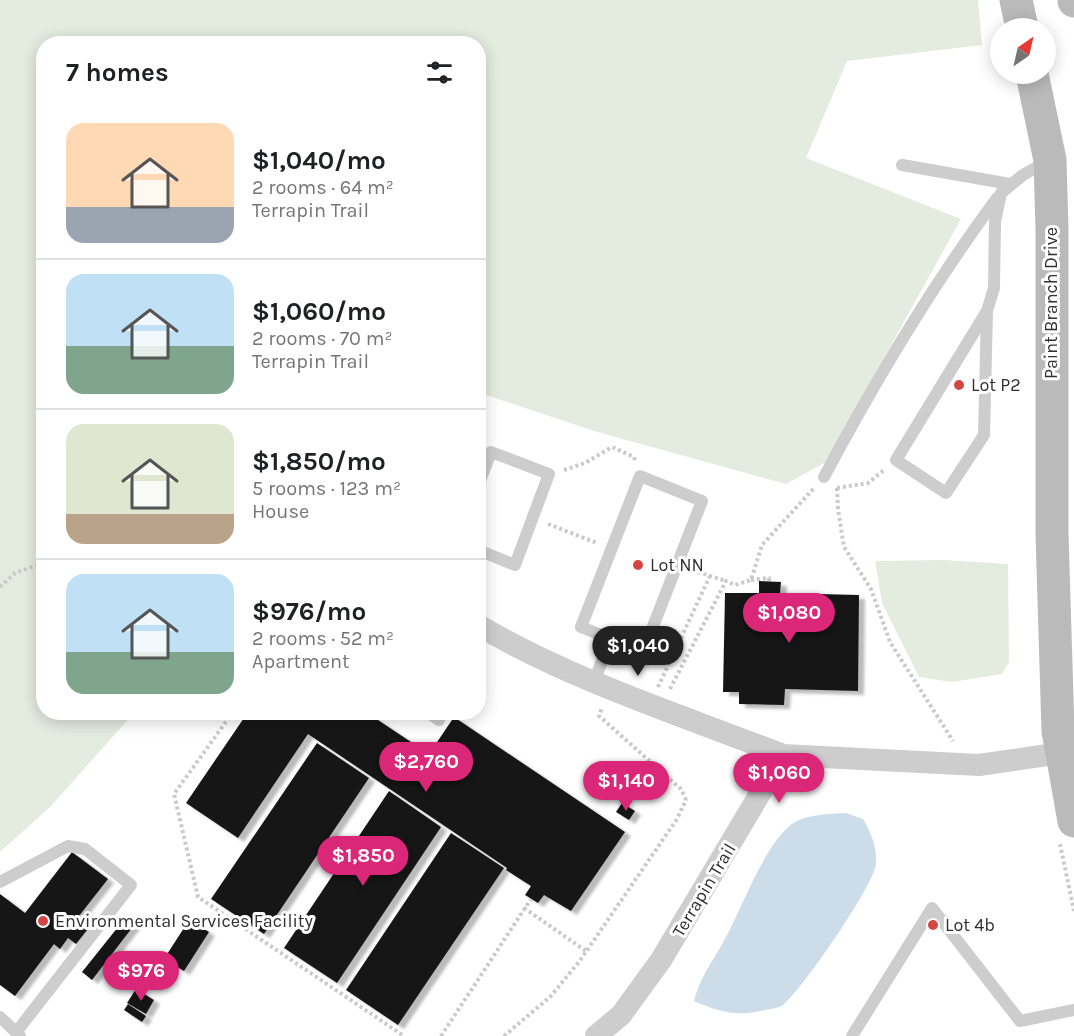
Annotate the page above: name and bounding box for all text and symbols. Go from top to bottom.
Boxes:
north arrow [990,18,1056,84]
map controls [990,18,1056,84]
icon: filters [423,56,456,89]
text: 7 homes [66,57,169,88]
text: $1,040/mo [252,145,386,176]
icon: home [114,147,186,219]
text: 2 rooms · 64 m² [252,176,394,199]
text: Terrapin Trail [252,199,369,222]
street label: Paint Branch Drive [1040,227,1062,379]
text: $1,060/mo [252,296,386,327]
icon: home [114,298,186,370]
text: 2 rooms · 70 m² [252,327,392,350]
text: Terrapin Trail [252,350,369,373]
place label: Lot P2 [971,374,1021,396]
marker: Lot P2 [952,378,966,392]
text: $1,850/mo [252,446,386,477]
icon: home [114,448,186,520]
text: 5 rooms · 123 m² [252,477,401,500]
text: House [252,500,309,523]
place label: Lot NN [650,554,704,576]
marker: Lot NN [631,558,645,572]
pin: $1,080 [740,593,838,644]
text: $976/mo [252,596,366,627]
icon: home [114,598,186,670]
text: $1,080 [757,601,821,624]
pin: $1,040 [589,626,687,677]
text: 2 rooms · 52 m² [252,627,394,650]
text: $1,040 [606,634,670,657]
text: Apartment [252,650,350,673]
pin: $2,760 [377,742,475,793]
text: $2,760 [393,750,459,773]
pin: $1,060 [730,753,828,804]
pin: $1,140 [577,761,675,812]
text: $1,060 [747,761,811,784]
text: $1,140 [597,769,655,792]
pin: $1,850 [314,836,412,887]
street label: Terrapin Trail [667,839,741,941]
text: $1,850 [331,844,395,867]
place label: Environmental Services Facility [55,910,314,932]
marker: Environmental Services Facility [36,914,50,928]
place label: Lot 4b [945,914,995,936]
marker: Lot 4b [926,918,940,932]
pin: $976 [105,951,177,1002]
text: $976 [117,959,165,982]

